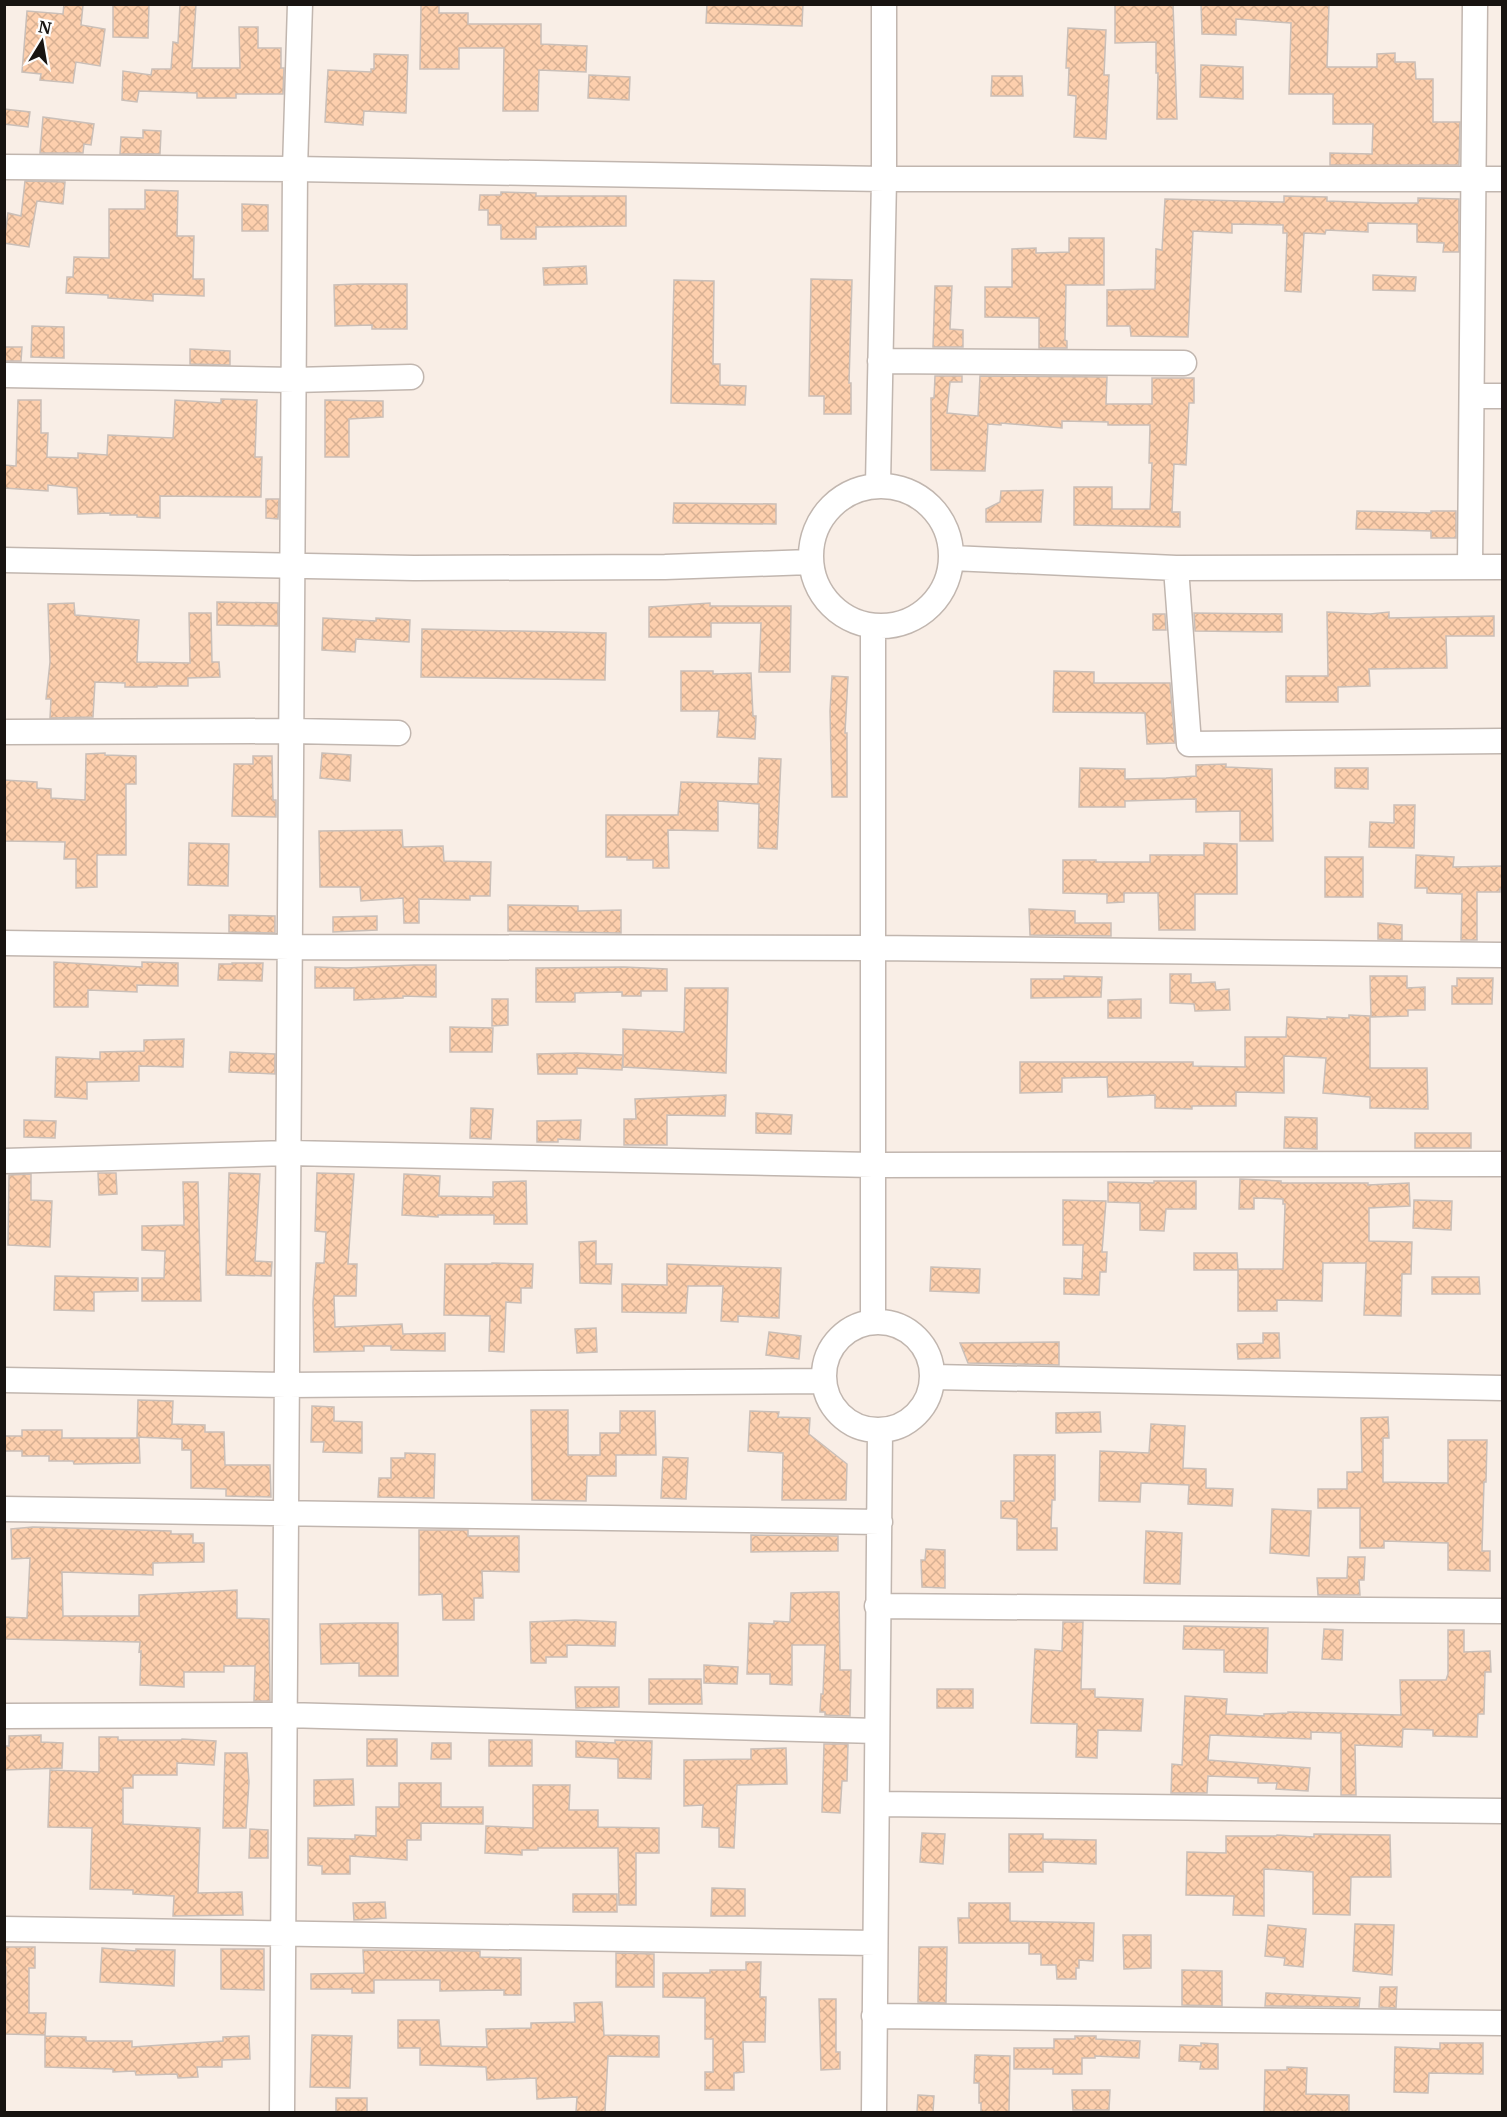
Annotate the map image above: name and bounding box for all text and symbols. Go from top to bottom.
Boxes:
north arrow [12,12,72,72]
text: N [37,16,53,38]

